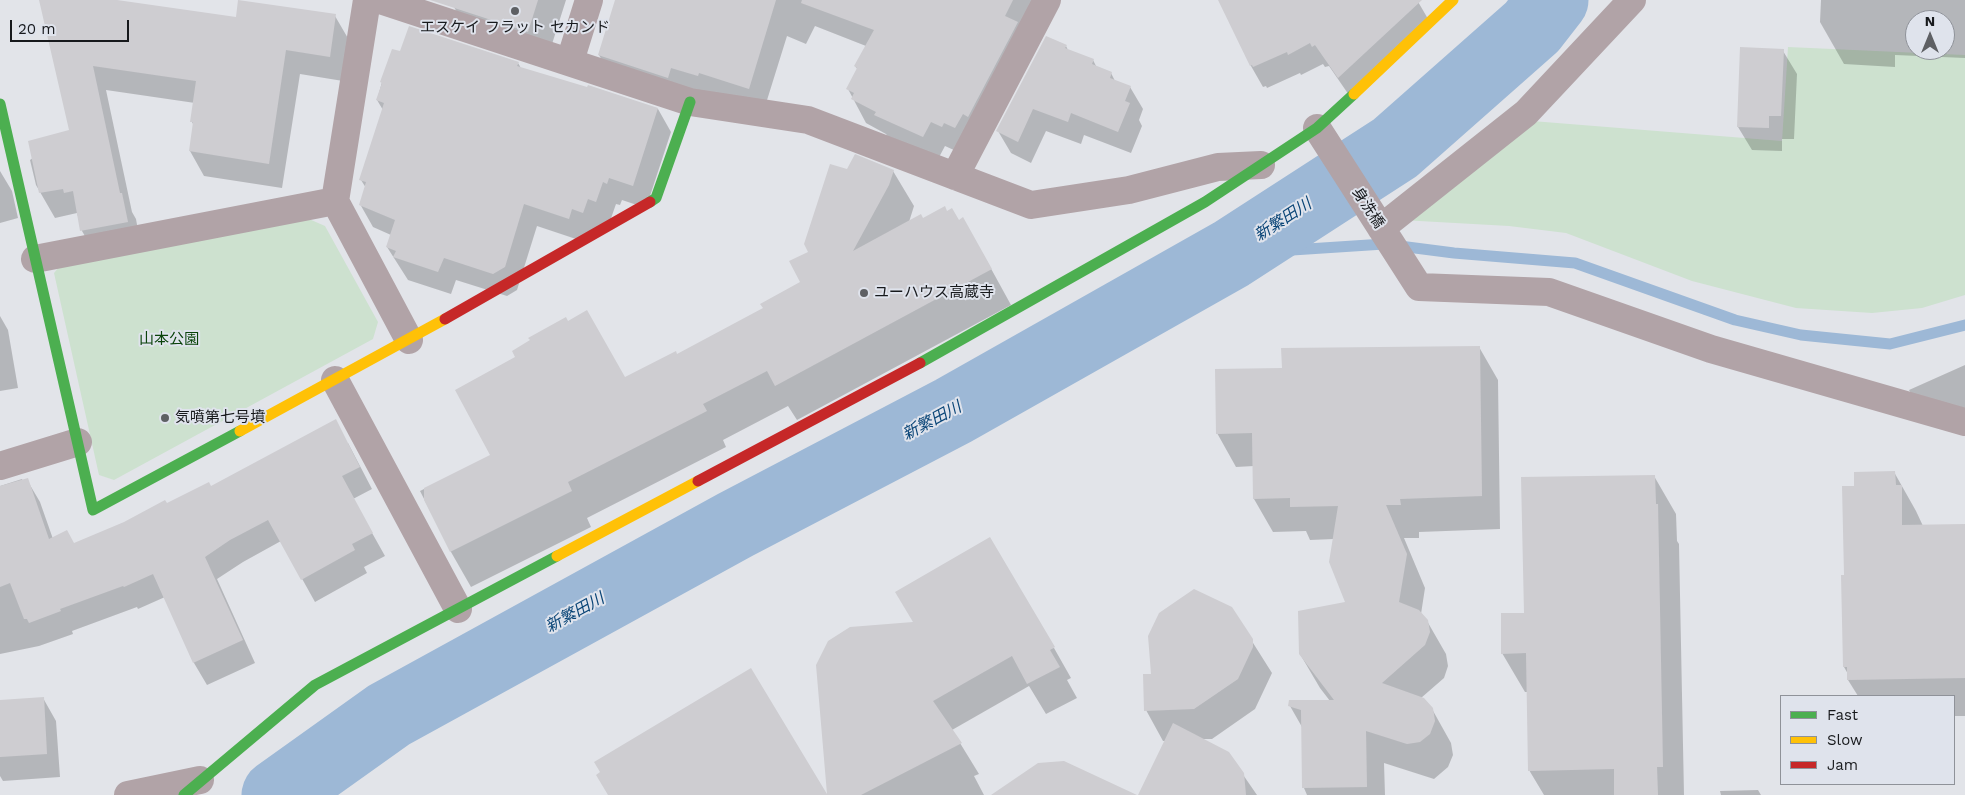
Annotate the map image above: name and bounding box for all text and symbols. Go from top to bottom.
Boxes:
marker: エスケイ フラット セカンド [509,5,521,17]
scale bar [12,10,131,42]
north arrow [1905,10,1955,60]
text: N [1925,13,1935,29]
place label: エスケイ フラット セカンド [420,19,610,37]
text: 20 m [18,20,56,38]
street label: 身洗橋 [1348,184,1388,232]
water label: 新繁田川 [1251,195,1315,245]
place label: ユーハウス高蔵寺 [874,284,994,302]
marker: ユーハウス高蔵寺 [858,287,870,299]
park label: 山本公園 [139,331,199,349]
water label: 新繁田川 [899,398,965,444]
place label: 気噴第七号墳 [175,409,265,427]
marker: 気噴第七号墳 [159,412,171,424]
water label: 新繁田川 [542,589,608,637]
legend [1780,695,1955,785]
text: Fast [1827,706,1858,724]
text: Slow [1827,731,1863,749]
text: Jam [1827,756,1858,774]

